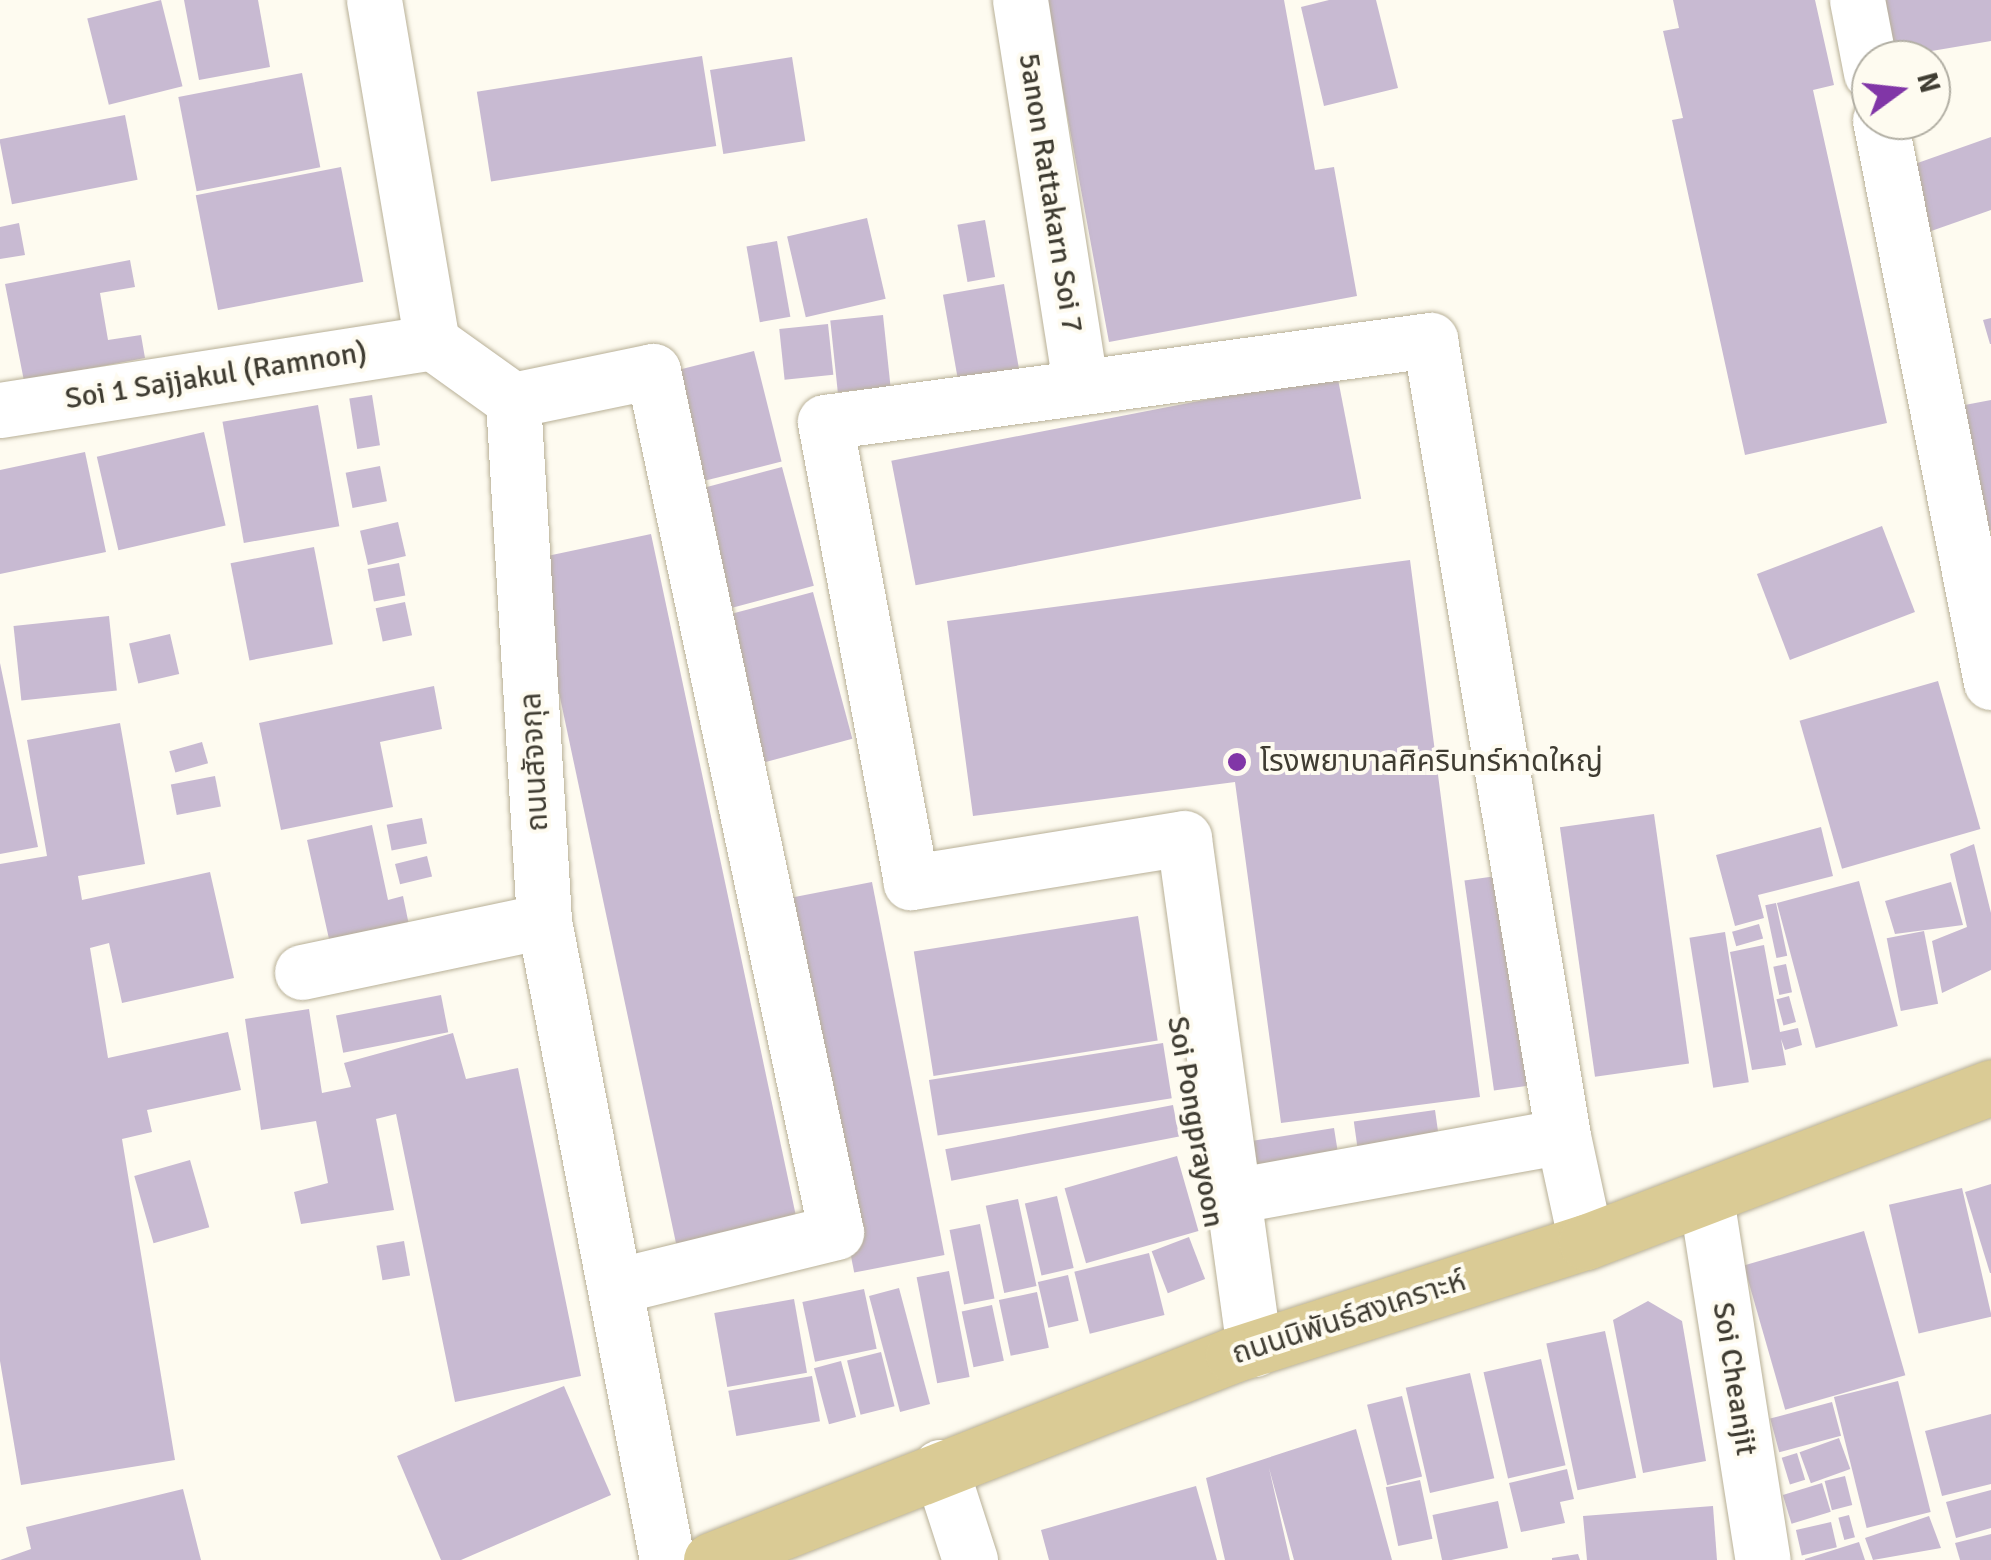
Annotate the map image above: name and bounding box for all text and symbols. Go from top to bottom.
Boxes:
north arrow [1851,40,1951,140]
street label: 5anon Rattakarn Soi 7 [1010,51,1090,335]
text: N [1909,69,1947,97]
street label: Soi 1 Sajjakul (Ramnon) [63,334,369,418]
street label: ถนนสัจจกุล [513,692,557,832]
place label: โรงพยาบาลศิครินทร์หาดใหญ่ [1260,744,1603,780]
marker: โรงพยาบาลศิครินทร์หาดใหญ่ [1224,749,1250,775]
street label: Soi Pongprayoon [1159,1014,1231,1230]
street label: ถนนนิพันธ์สงเคราะห์ [1228,1263,1470,1373]
street label: Soi Cheanjit [1704,1300,1764,1458]

